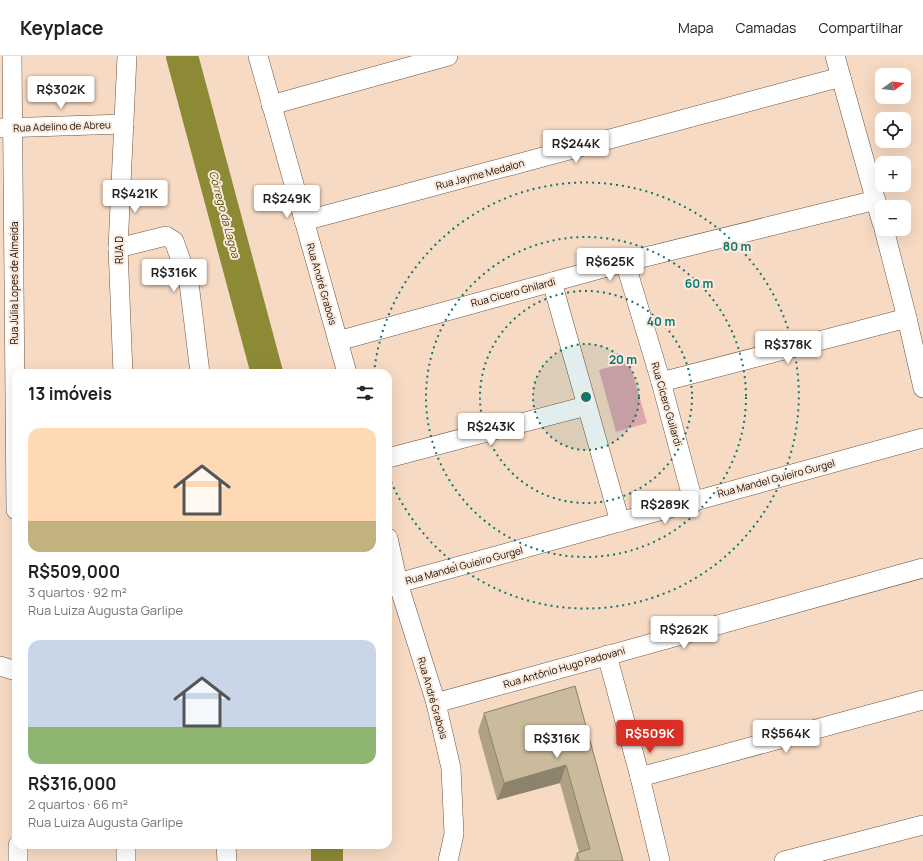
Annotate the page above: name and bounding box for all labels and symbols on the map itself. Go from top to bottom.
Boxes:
north arrow [875,68,911,104]
pin: R$302K [28,76,94,110]
street label: Rua Adelino de Abreu [13,117,111,135]
pin: R$244K [543,130,609,164]
street label: Rua Jayme Medalon [434,155,526,193]
water label: Córrego da Lagoa [206,169,244,260]
pin: R$421K [102,180,168,214]
pin: R$249K [254,185,320,219]
street label: Rua Júlia Lopes de Almeida [7,221,21,345]
street label: RUA D [112,236,126,264]
text: 80 m [723,238,751,255]
street label: Rua André Grabois [304,241,340,327]
pin: R$625K [577,248,643,282]
pin: R$316K [141,259,207,293]
street label: Rua Cicero Ghilardi [469,274,557,310]
text: 60 m [685,275,713,292]
text: 40 m [647,313,675,330]
pin: R$378K [755,331,821,365]
text: 20 m [609,351,637,368]
street label: Rua Cícero Guilardi [648,360,686,448]
centre of rings [579,390,593,404]
pin: R$243K [458,413,524,447]
street label: Rua Mandel Guieiro Gurgel [716,456,836,500]
pin: R$289K [632,491,698,525]
street label: Rua Mandel Guieiro Gurgel [404,543,524,587]
pin: R$262K [651,616,717,650]
street label: Rua Antônio Hugo Padovani [501,643,627,691]
street label: Rua André Grabois [415,655,451,741]
pin: R$509K [617,720,683,754]
pin: R$564K [753,720,819,754]
pin: R$316K [524,725,590,759]

